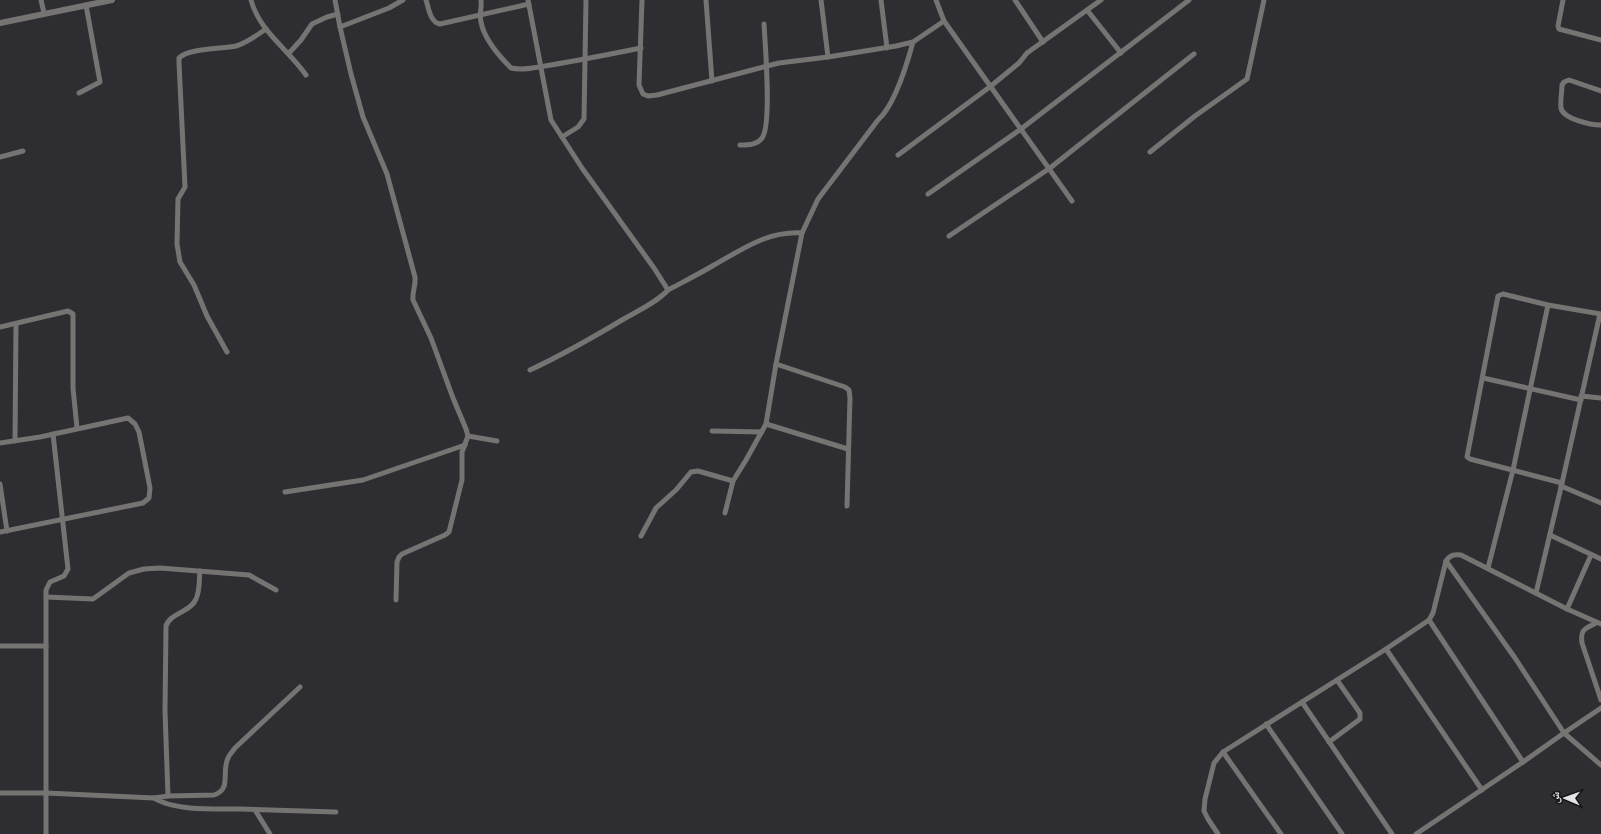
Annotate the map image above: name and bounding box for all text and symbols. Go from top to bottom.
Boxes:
north arrow [1545,778,1585,818]
text: ش [1548,791,1563,804]

